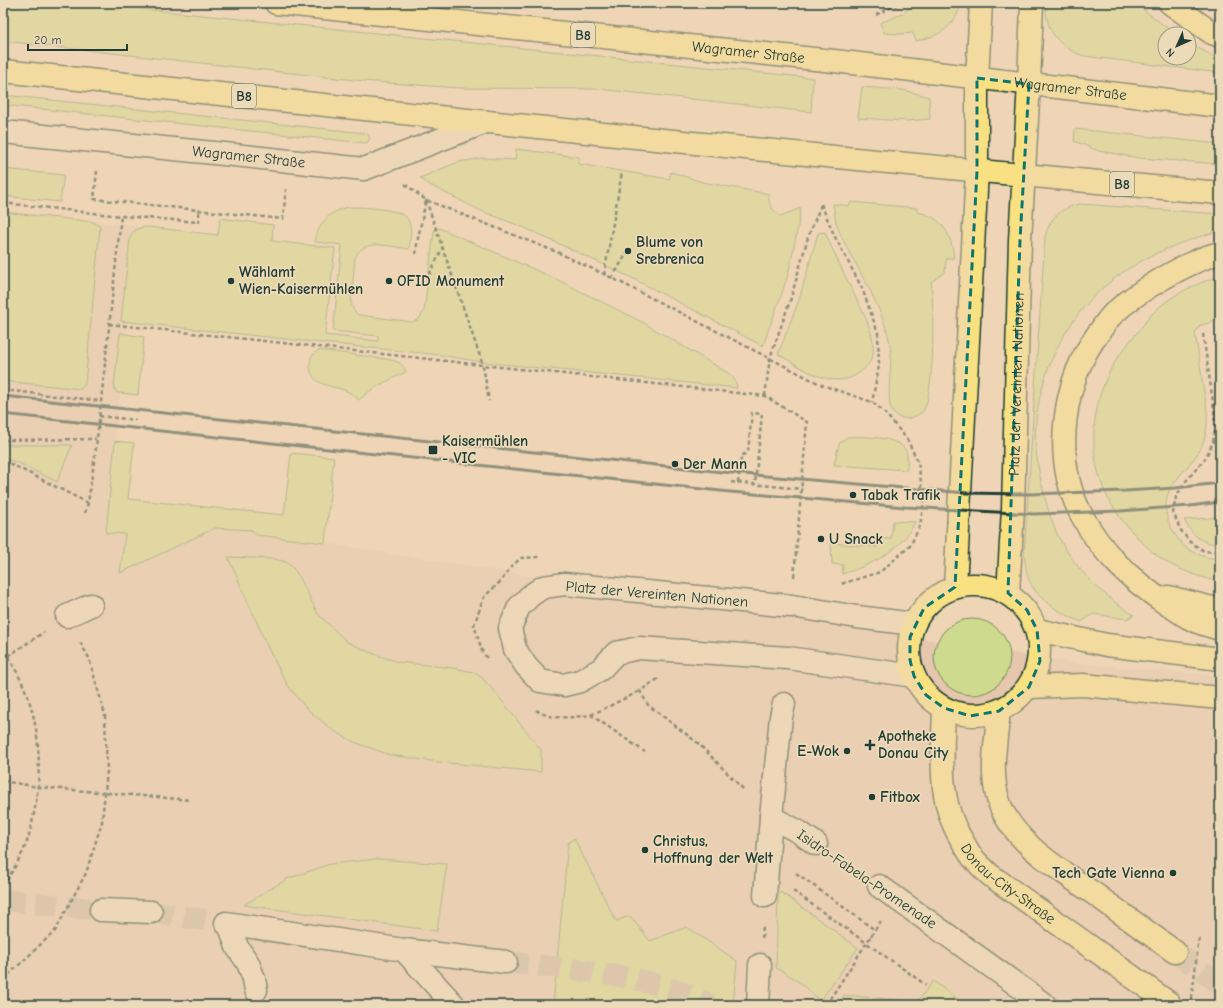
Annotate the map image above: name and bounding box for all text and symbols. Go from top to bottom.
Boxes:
road number: B8 [571,23,595,47]
scale bar [28,26,127,52]
north arrow [1157,26,1197,66]
text: 20 m [34,33,62,47]
street label: Wagramer Straße [691,37,806,67]
text: N [1163,46,1177,60]
street label: Wagramer Straße [1013,73,1128,104]
road number: B8 [232,84,256,108]
street label: Wagramer Straße [191,142,307,172]
road number: B8 [1110,172,1134,196]
place label: Blume von Srebrenica [636,233,704,268]
marker: Blume von Srebrenica [623,246,633,256]
place label: Wählamt Wien-Kaisermühlen [239,263,363,298]
place label: OFID Monument [397,272,505,290]
marker: Wählamt Wien-Kaisermühlen [226,276,236,286]
marker: OFID Monument [384,276,394,286]
street label: Platz der Vereinten Nationen [1005,292,1028,476]
place label: Kaisermühlen - VIC [442,432,528,467]
marker: Kaisermühlen - VIC [427,444,439,456]
place label: Der Mann [683,455,747,473]
marker: Der Mann [670,459,680,469]
place label: Tabak Trafik [861,486,941,504]
marker: Tabak Trafik [848,490,858,500]
place label: U Snack [829,530,883,548]
marker: U Snack [816,534,826,544]
street label: Platz der Vereinten Nationen [565,577,749,611]
place label: Apotheke Donau City [878,727,949,762]
marker: Apotheke Donau City [865,740,875,750]
place label: E-Wok [797,742,840,760]
marker: E-Wok [842,746,852,756]
place label: Fitbox [880,788,921,806]
marker: Fitbox [867,792,877,802]
street label: Isidro-Fabela-Promenade [794,825,941,933]
place label: Christus, Hoffnung der Welt [653,832,774,867]
street label: Donau-City-Straße [957,840,1059,928]
marker: Christus, Hoffnung der Welt [640,845,650,855]
place label: Tech Gate Vienna [1052,864,1165,882]
marker: Tech Gate Vienna [1168,868,1178,878]

